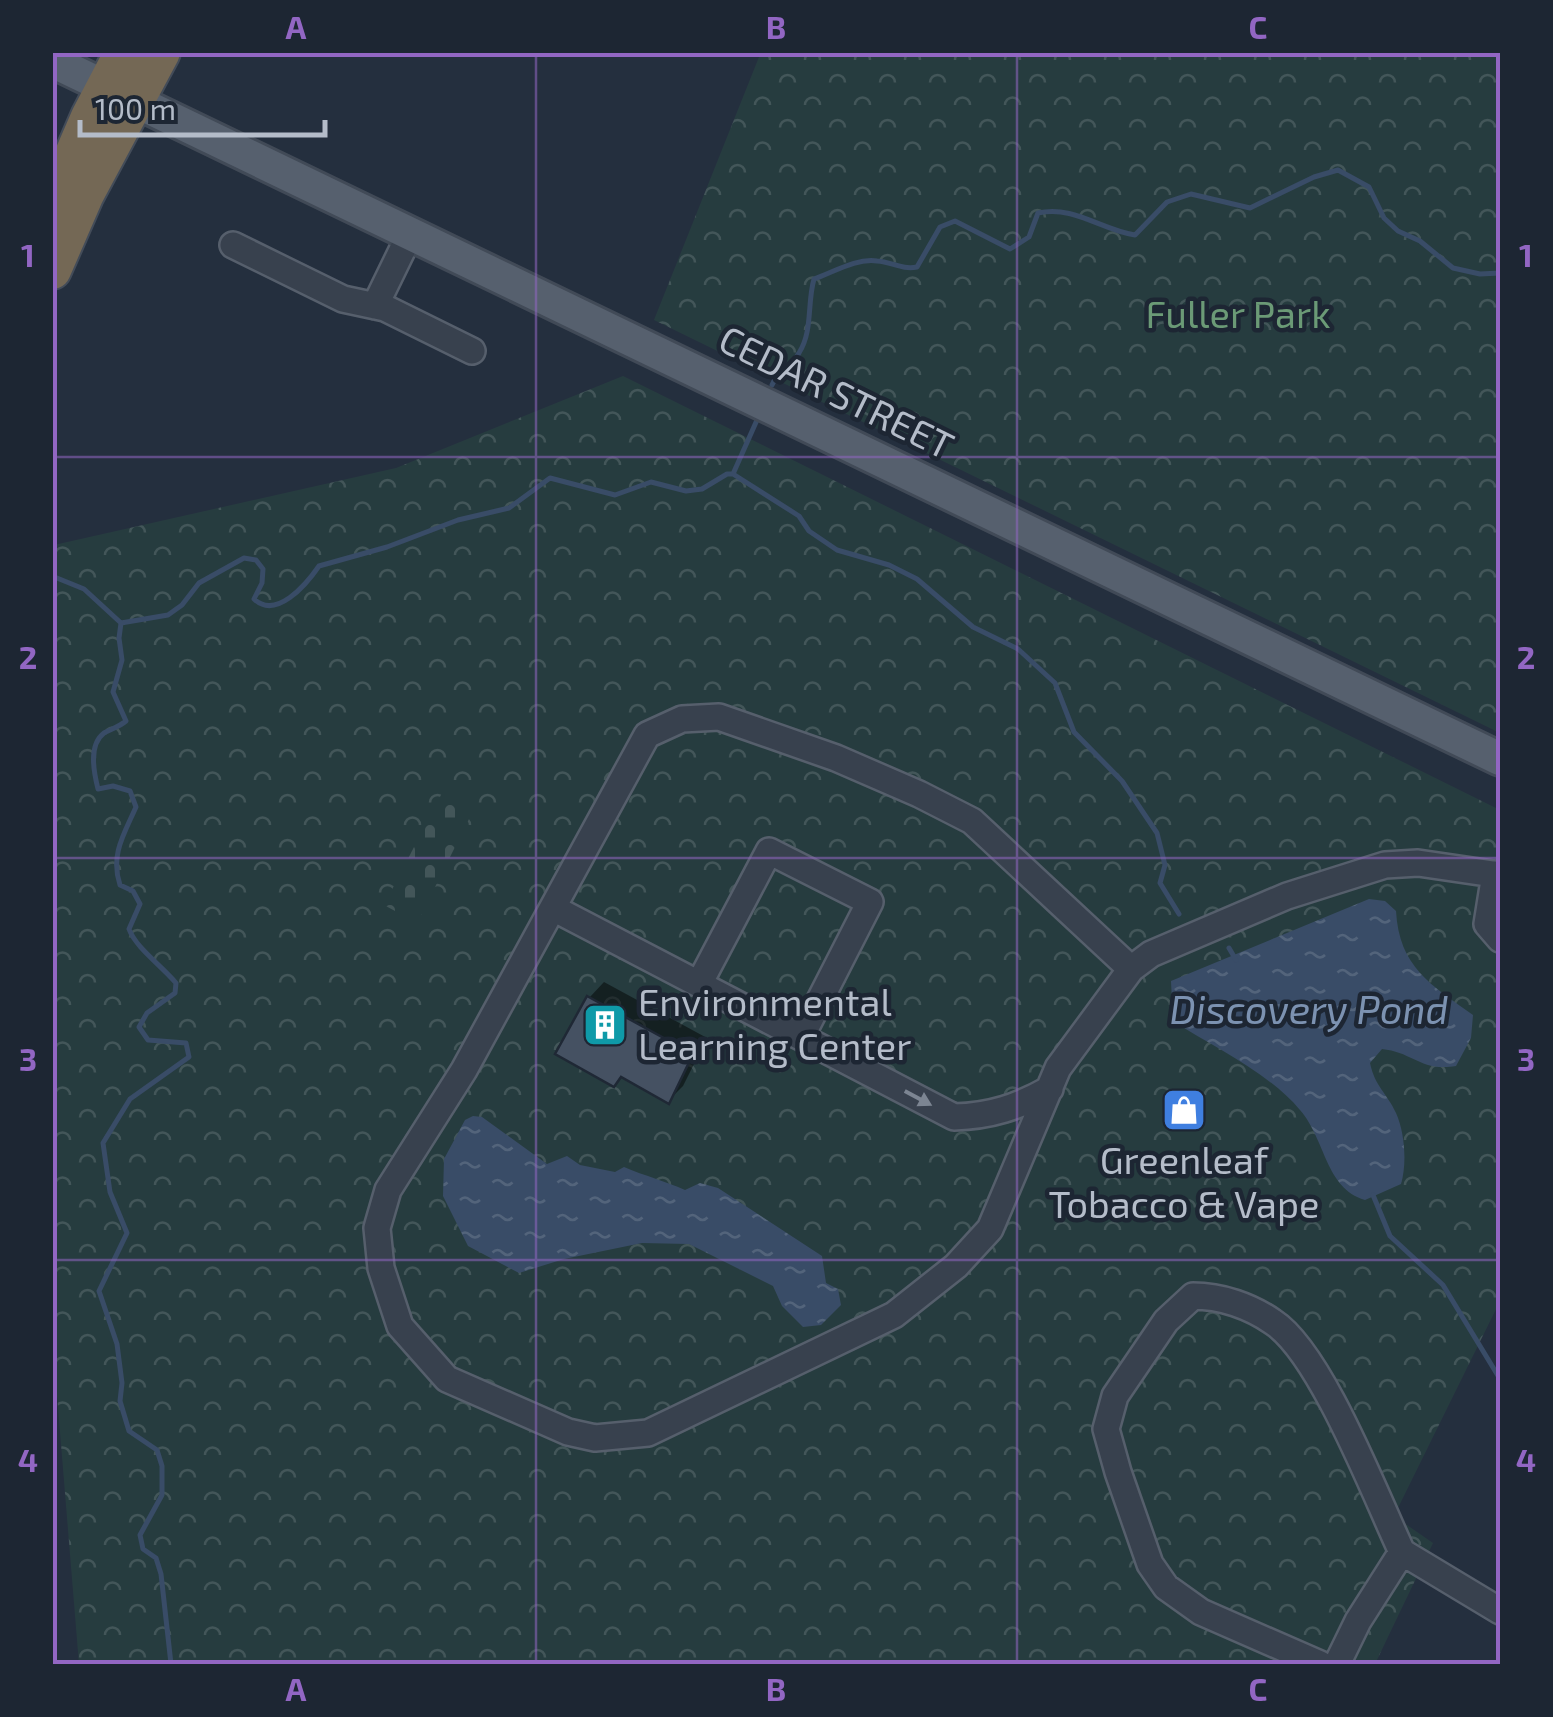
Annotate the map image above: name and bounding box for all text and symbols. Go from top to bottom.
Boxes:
text: A [286,7,307,45]
text: B [766,7,786,45]
text: C [1249,7,1267,45]
scale bar [80,75,325,137]
text: 100 m [95,90,176,126]
text: 1 [21,235,35,273]
text: 1 [1519,235,1533,273]
park label: Fuller Park [1145,290,1331,336]
street label: CEDAR STREET [712,315,962,468]
text: 2 [19,637,37,675]
text: 2 [1517,637,1535,675]
place label: Environmental Learning Center [638,978,912,1068]
water label: Discovery Pond [1170,984,1449,1033]
building icon: Environmental Learning Center [582,1002,628,1048]
text: 3 [19,1039,37,1077]
text: 3 [1517,1039,1535,1077]
shop icon: Greenleaf Tobacco & Vape [1161,1087,1207,1133]
one-way arrow [904,1089,933,1106]
place label: Greenleaf Tobacco & Vape [1049,1136,1319,1226]
text: 4 [18,1440,38,1478]
text: 4 [1516,1440,1536,1478]
text: A [286,1669,307,1707]
text: B [766,1669,786,1707]
text: C [1249,1669,1267,1707]

